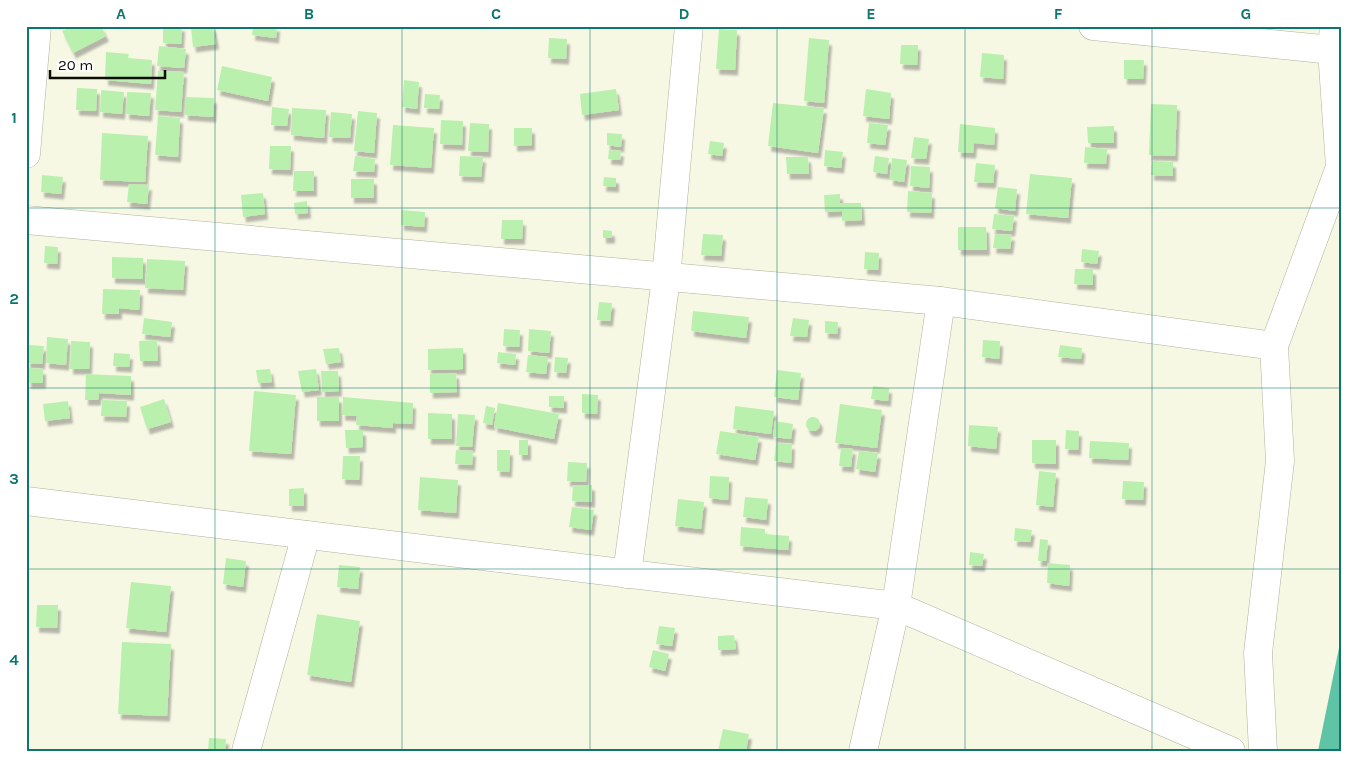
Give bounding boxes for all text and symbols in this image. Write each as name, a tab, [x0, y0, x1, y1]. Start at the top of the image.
text: A	[116, 4, 126, 23]
text: B	[304, 4, 314, 23]
text: C	[491, 4, 501, 23]
text: D	[679, 4, 690, 23]
text: E	[866, 4, 876, 23]
text: F	[1054, 4, 1063, 23]
text: G	[1241, 4, 1251, 23]
scale bar	[50, 48, 165, 80]
text: 20 m	[58, 56, 93, 74]
text: 1	[11, 108, 17, 127]
text: 2	[9, 289, 19, 308]
text: 3	[9, 469, 19, 488]
text: 4	[9, 650, 19, 669]

